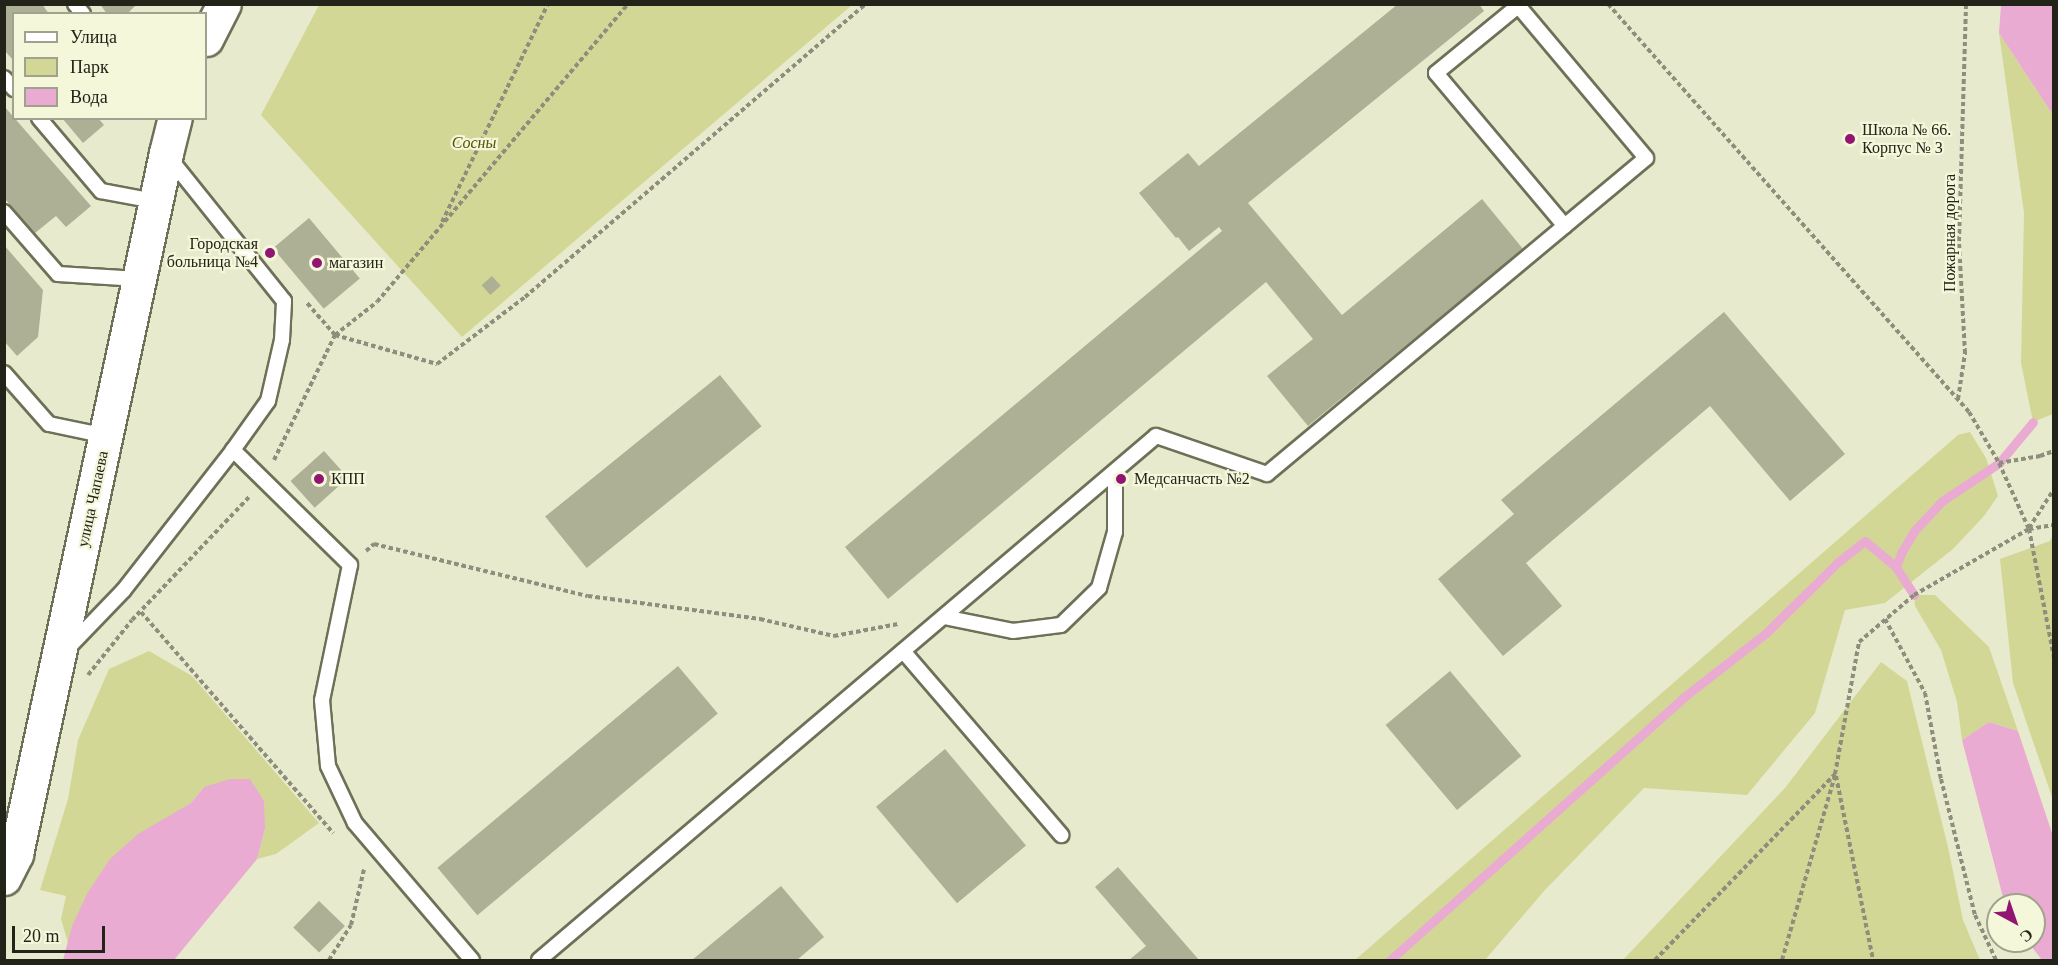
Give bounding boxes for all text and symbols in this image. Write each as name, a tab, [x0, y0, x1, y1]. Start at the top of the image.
legend	[12, 12, 207, 120]
text: Улица	[70, 27, 117, 47]
text: Парк	[70, 57, 109, 77]
text: Вода	[70, 87, 108, 107]
place label: Школа № 66. Корпус № 3	[1862, 120, 1951, 158]
marker: Школа № 66. Корпус № 3	[1843, 132, 1857, 146]
park label: Сосны	[452, 133, 496, 153]
street label: Пожарная дорога	[1940, 174, 1960, 292]
place label: Городская больница №4	[167, 234, 258, 272]
marker: Городская больница №4	[263, 246, 277, 260]
place label: магазин	[329, 253, 383, 273]
marker: магазин	[310, 256, 324, 270]
street label: улица Чапаева	[73, 449, 113, 549]
place label: КПП	[331, 469, 365, 489]
place label: Медсанчасть №2	[1134, 469, 1250, 489]
marker: Медсанчасть №2	[1112, 470, 1130, 488]
marker: КПП	[312, 472, 326, 486]
north arrow	[1986, 893, 2046, 953]
scale bar	[15, 914, 108, 952]
text: С	[2017, 925, 2036, 946]
text: 20 m	[23, 926, 60, 946]

